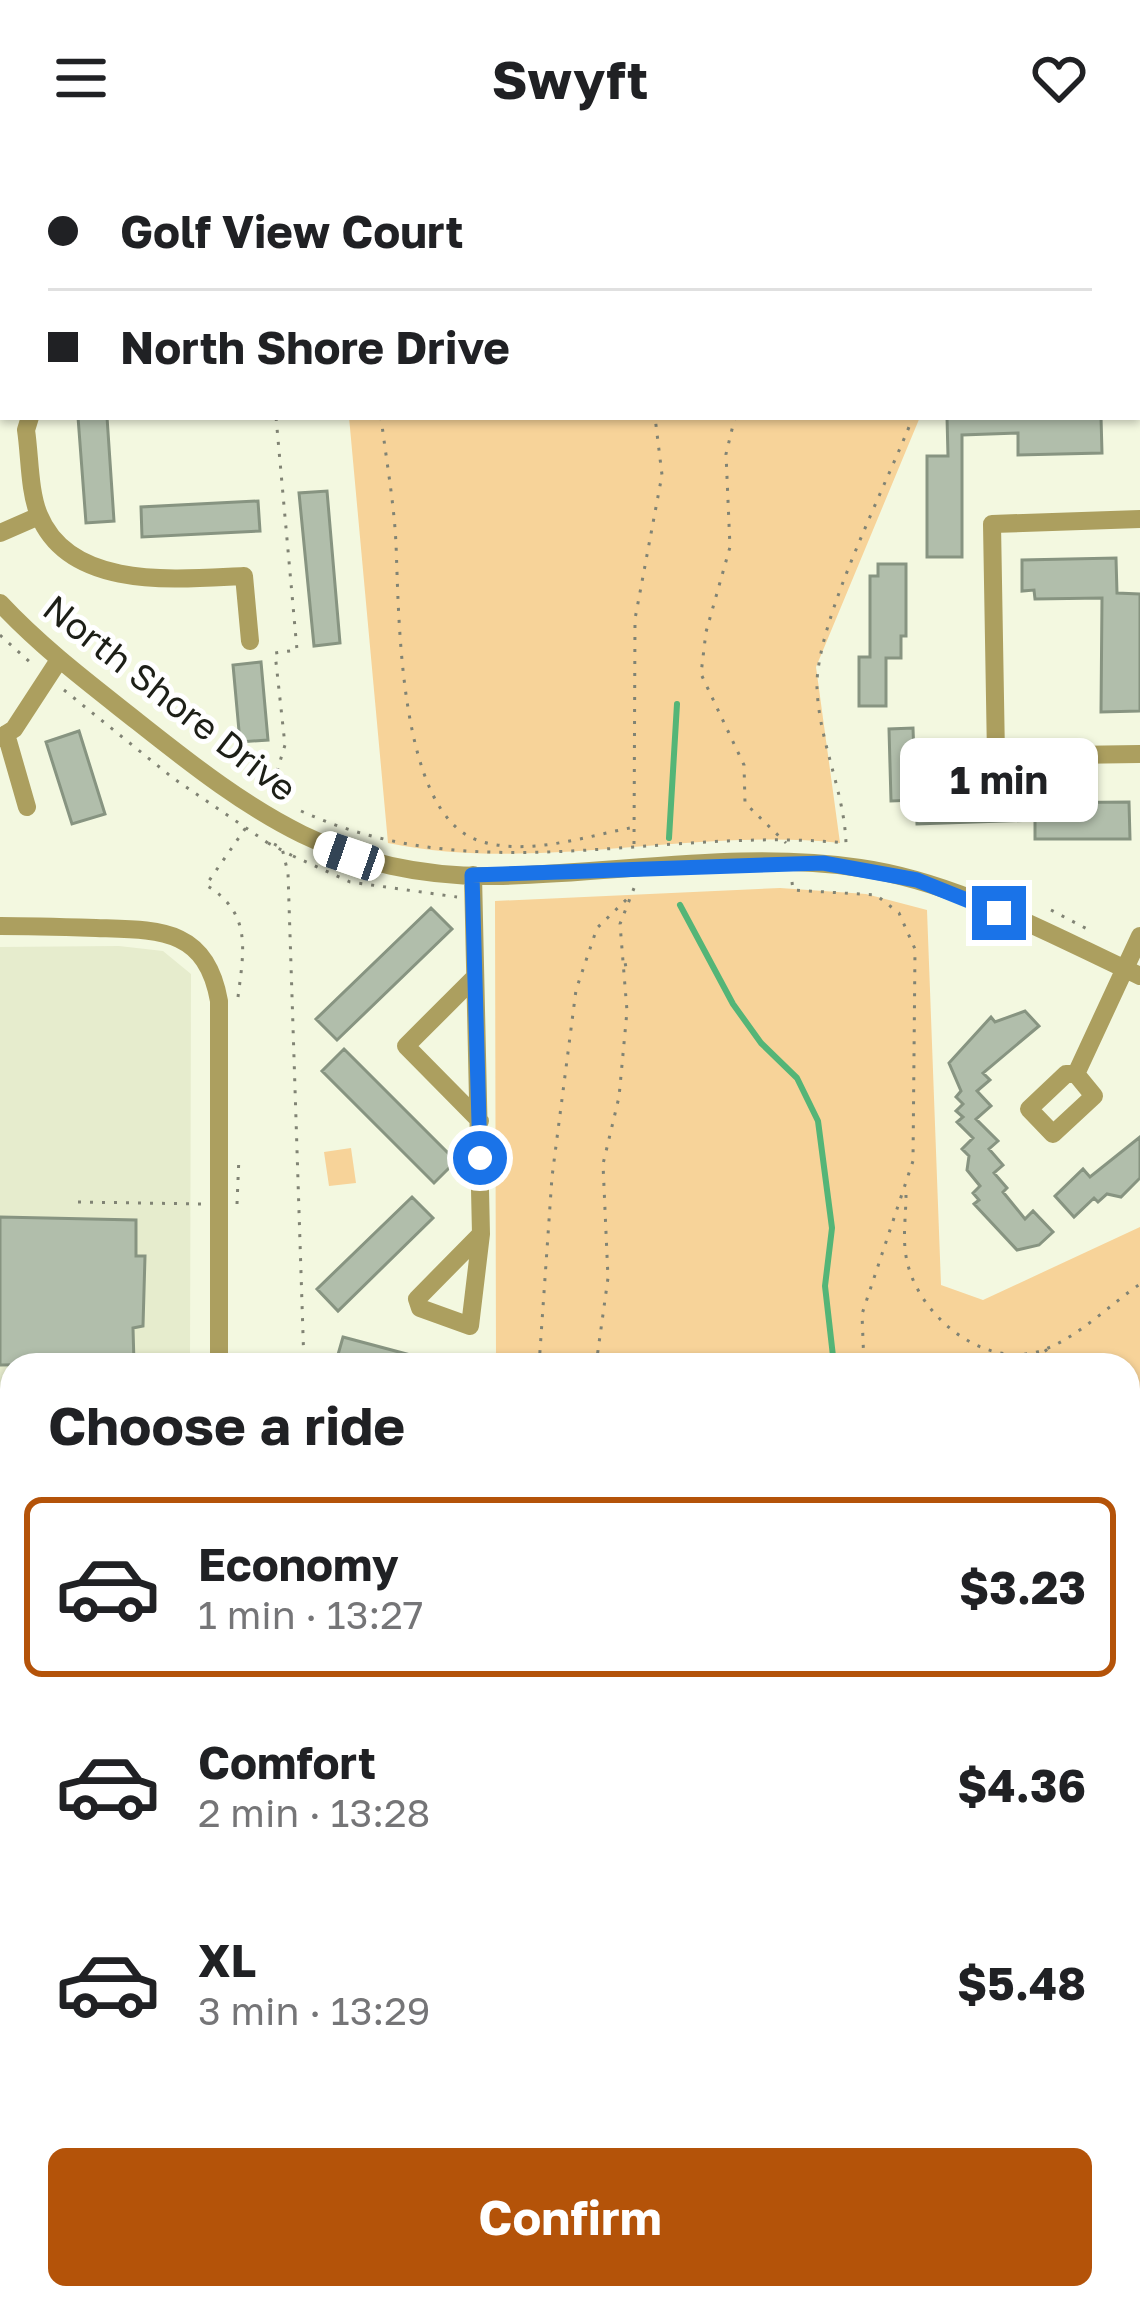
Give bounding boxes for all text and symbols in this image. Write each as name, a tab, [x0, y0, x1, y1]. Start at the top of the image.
icon: menu	[48, 45, 114, 111]
icon: heart	[1026, 45, 1092, 111]
text: Swyft	[492, 46, 648, 111]
text: Golf View Court	[120, 204, 463, 258]
text: North Shore Drive	[120, 320, 510, 374]
street label: North Shore Drive	[35, 586, 305, 810]
callout: 1 min	[900, 739, 1098, 823]
text: 1 min	[950, 756, 1048, 803]
car	[309, 827, 389, 885]
route end	[972, 886, 1026, 940]
route start	[453, 1131, 507, 1185]
text: Choose a ride	[48, 1392, 405, 1457]
icon: car	[54, 1533, 162, 1641]
text: Economy	[198, 1537, 399, 1591]
text: $3.23	[959, 1560, 1086, 1614]
text: 1 min · 13:27	[198, 1591, 424, 1638]
icon: car	[54, 1731, 162, 1839]
text: Comfort	[198, 1735, 376, 1789]
text: $4.36	[957, 1758, 1086, 1812]
text: 2 min · 13:28	[198, 1789, 430, 1836]
icon: car	[54, 1929, 162, 2037]
text: XL	[198, 1933, 256, 1987]
text: $5.48	[957, 1956, 1086, 2010]
text: 3 min · 13:29	[198, 1987, 430, 2034]
button: Confirm	[48, 2148, 1092, 2286]

